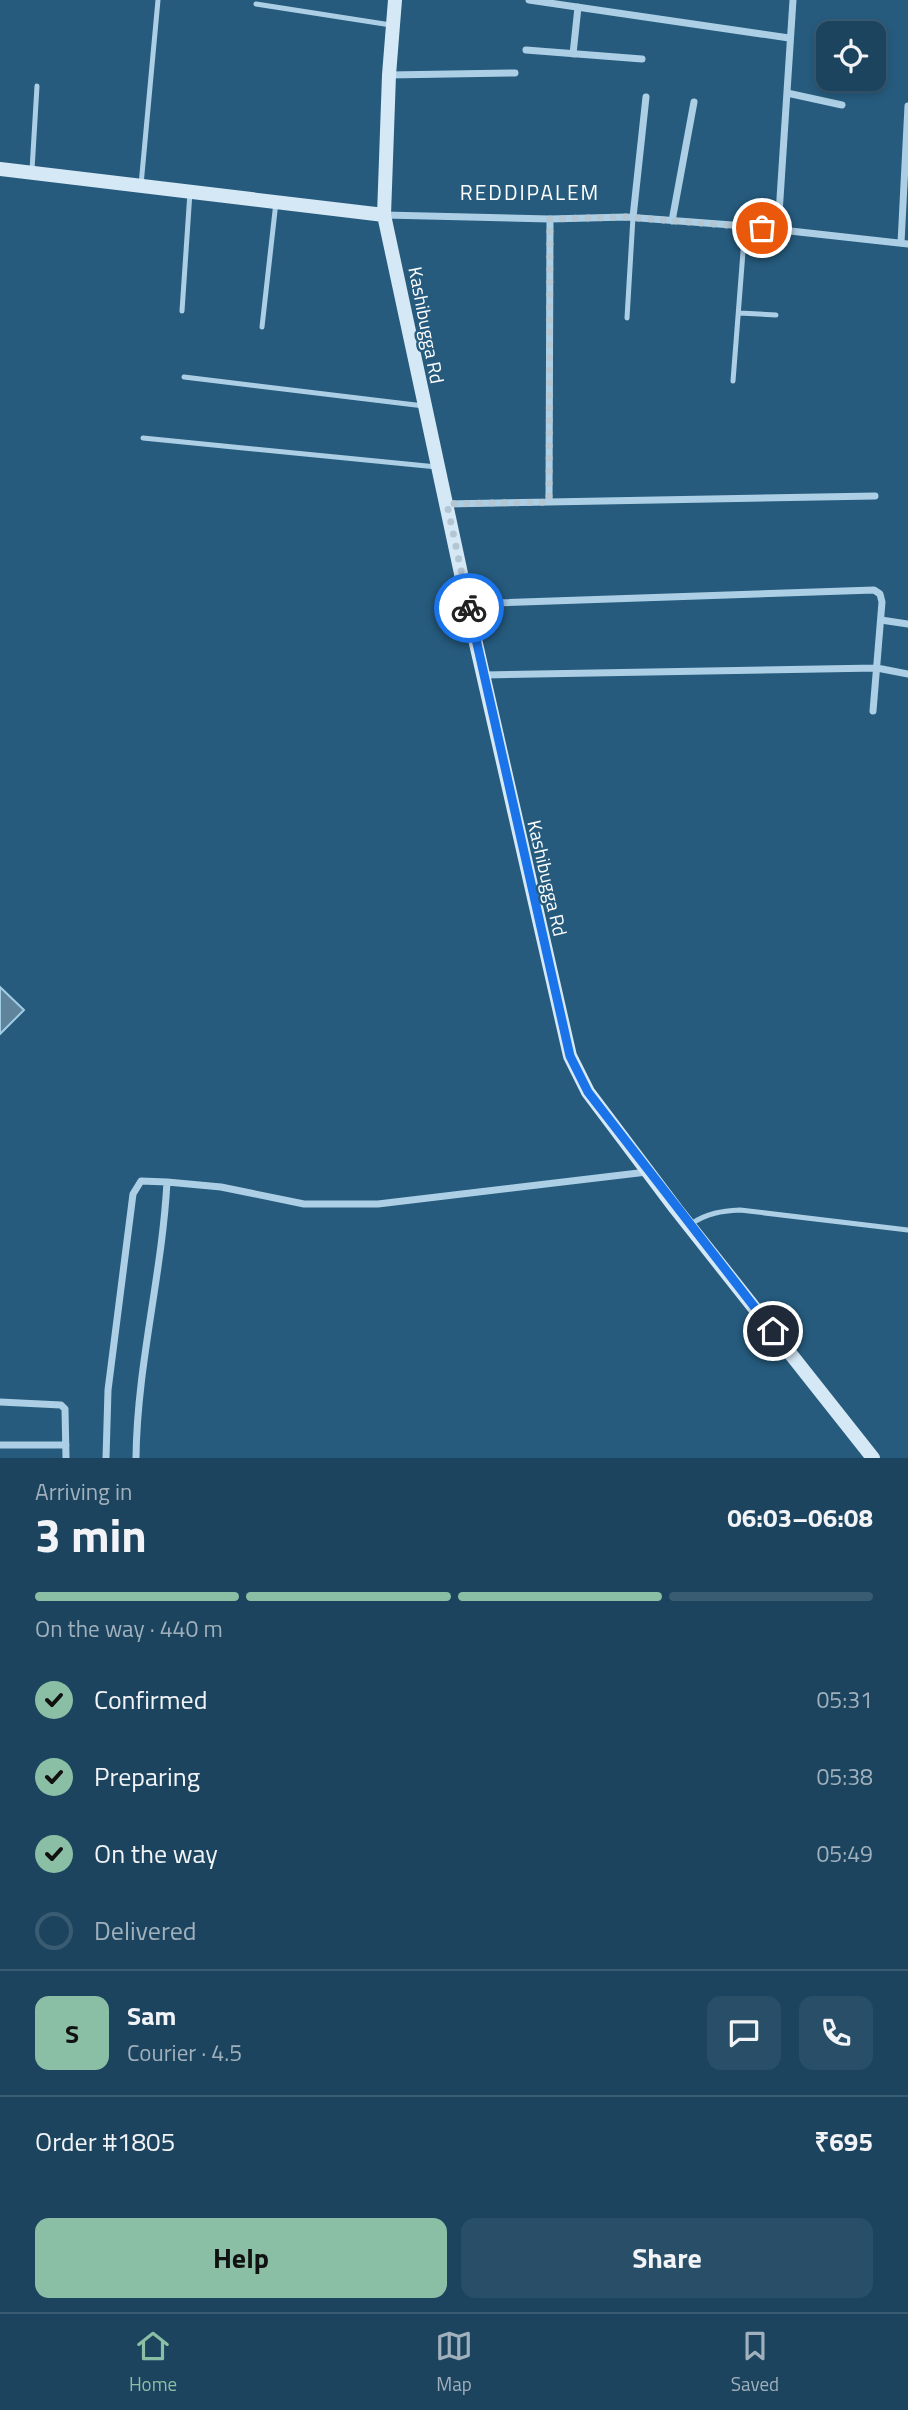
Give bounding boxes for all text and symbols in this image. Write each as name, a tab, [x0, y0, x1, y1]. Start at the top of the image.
map controls	[816, 21, 886, 91]
button: locate	[816, 21, 886, 91]
district label: REDDIPALEM	[460, 176, 600, 208]
pin	[732, 198, 792, 258]
icon: bag	[743, 209, 781, 247]
street label: Kashibugga Rd	[401, 264, 453, 386]
courier	[434, 573, 504, 643]
icon: bike	[450, 589, 488, 627]
street label: Kashibugga Rd	[521, 817, 575, 939]
pin	[743, 1301, 803, 1361]
icon: home	[754, 1312, 792, 1350]
text: Arriving in	[35, 1474, 132, 1509]
text: 06:03–06:08	[727, 1498, 873, 1537]
text: 3 min	[35, 1500, 147, 1570]
text: On the way · 440 m	[35, 1611, 223, 1646]
text: Confirmed	[94, 1680, 208, 1719]
icon: check	[35, 1681, 73, 1719]
text: 05:31	[816, 1682, 873, 1717]
text: Preparing	[94, 1757, 200, 1796]
icon: check	[35, 1758, 73, 1796]
text: 05:38	[816, 1759, 873, 1794]
text: On the way	[94, 1834, 218, 1873]
icon: check	[35, 1835, 73, 1873]
text: 05:49	[816, 1836, 873, 1871]
text: Delivered	[94, 1911, 197, 1950]
text: Sam	[127, 1996, 176, 2035]
button: chat	[707, 1996, 781, 2070]
button: phone	[799, 1996, 873, 2070]
text: S	[65, 2014, 79, 2053]
text: Courier · 4.5	[127, 2035, 242, 2070]
text: Order #1805	[35, 2122, 175, 2161]
text: ₹695	[814, 2122, 873, 2161]
button: Help	[35, 2218, 447, 2298]
button: Share	[461, 2218, 873, 2298]
tab: Home	[129, 2327, 177, 2398]
tab: Map	[435, 2327, 473, 2398]
tab: Saved	[731, 2327, 779, 2398]

